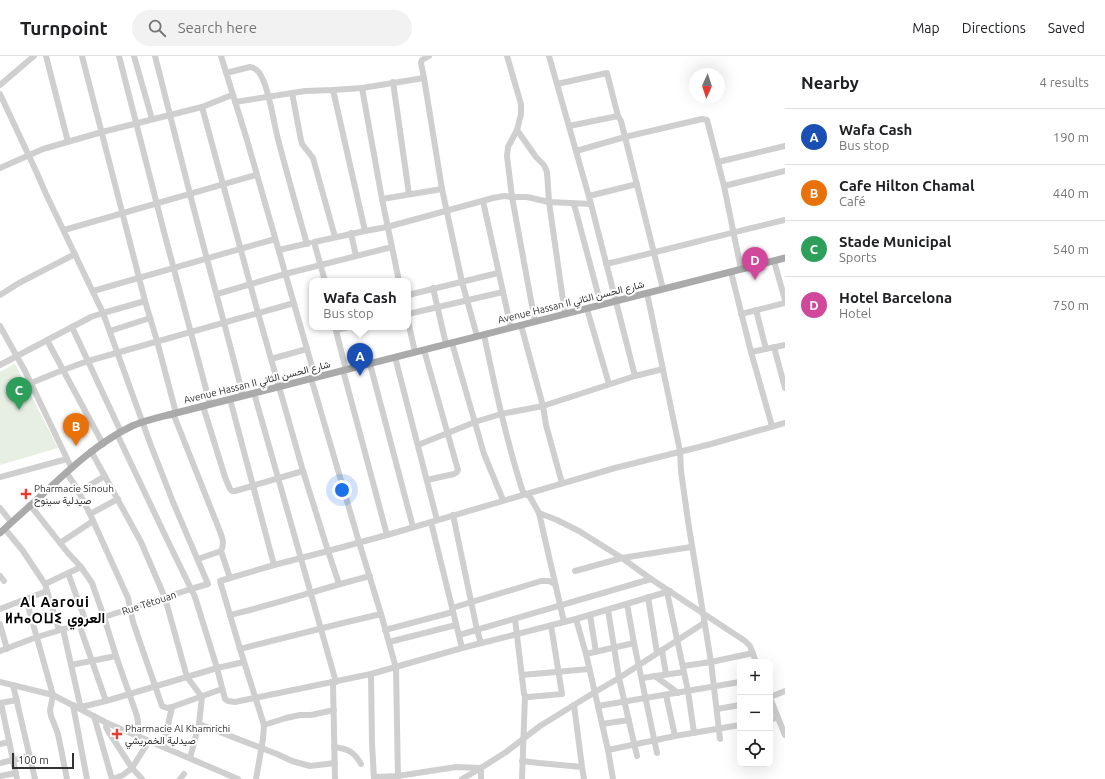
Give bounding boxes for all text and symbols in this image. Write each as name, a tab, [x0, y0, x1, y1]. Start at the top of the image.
search box	[132, 10, 412, 46]
text: Turnpoint	[20, 17, 108, 39]
icon: search	[146, 17, 168, 39]
text: Search here	[178, 19, 257, 36]
text: Map	[912, 20, 940, 36]
text: Directions	[962, 20, 1026, 36]
text: Saved	[1048, 20, 1085, 36]
north arrow	[689, 68, 725, 104]
text: Nearby	[801, 73, 859, 92]
text: 4 results	[1039, 75, 1089, 89]
text: Wafa Cash	[839, 121, 912, 138]
text: A	[809, 130, 819, 144]
text: 190 m	[1053, 130, 1089, 144]
text: Bus stop	[839, 138, 889, 152]
text: Cafe Hilton Chamal	[839, 177, 974, 194]
text: B	[810, 186, 818, 200]
text: 440 m	[1053, 186, 1089, 200]
text: Café	[839, 194, 866, 208]
text: Stade Municipal	[839, 233, 951, 250]
text: C	[810, 242, 818, 256]
text: 540 m	[1053, 242, 1089, 256]
pin: D	[742, 247, 768, 280]
text: Sports	[839, 250, 877, 264]
popup	[309, 278, 411, 330]
street label: Avenue Hassan II شارع الحسن الثاني	[497, 278, 646, 328]
text: Wafa Cash	[323, 289, 397, 306]
text: Hotel Barcelona	[839, 289, 952, 306]
text: D	[809, 298, 819, 312]
text: 750 m	[1053, 298, 1089, 312]
text: Bus stop	[323, 306, 374, 320]
text: Hotel	[839, 306, 871, 320]
pin: A	[347, 343, 373, 376]
street label: Avenue Hassan II شارع الحسن الثاني	[183, 358, 332, 408]
pin: C	[6, 377, 32, 410]
pin: B	[63, 413, 89, 446]
your location	[332, 480, 352, 500]
place label: Pharmacie Sinouh صيدلية سينوح	[34, 483, 114, 507]
marker: Pharmacie Sinouh صيدلية سينوح	[21, 489, 31, 499]
street label: Rue Tétouan	[120, 589, 178, 617]
district label: Al Aaroui ⵍⵄⴰⵔⵡⵉ العروي	[5, 594, 105, 630]
map controls	[737, 659, 773, 767]
button: +	[737, 659, 773, 695]
button: −	[737, 695, 773, 731]
place label: Pharmacie Al Khamrichi صيدلية الخمريشي	[125, 723, 230, 749]
marker: Pharmacie Al Khamrichi صيدلية الخمريشي	[112, 729, 122, 739]
button: locate	[737, 731, 773, 767]
scale bar	[12, 751, 74, 770]
text: 100 m	[18, 754, 49, 766]

